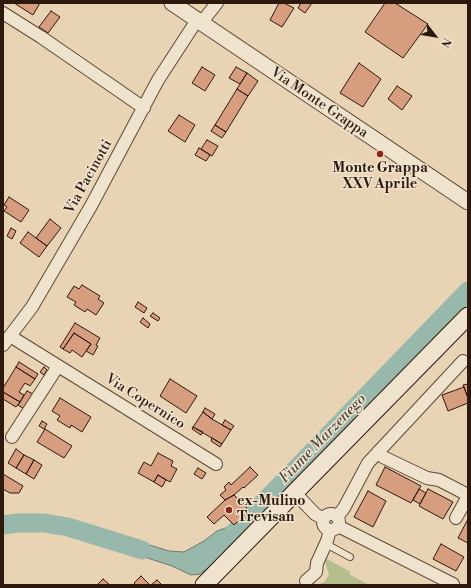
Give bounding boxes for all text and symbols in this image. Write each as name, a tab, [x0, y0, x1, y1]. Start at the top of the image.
north arrow	[415, 16, 455, 56]
text: N	[437, 35, 454, 50]
street label: Via Monte Grappa	[267, 64, 371, 142]
street label: Via Pacinotti	[62, 137, 116, 217]
marker: Monte Grappa XXV Aprile	[375, 149, 385, 159]
place label: Monte Grappa XXV Aprile	[332, 161, 428, 194]
street label: Via Copernico	[102, 371, 188, 433]
water label: Fiume Marzenego	[276, 390, 370, 488]
place label: ex-Mulino Trevisan	[237, 494, 306, 526]
marker: ex-Mulino Trevisan	[224, 505, 234, 515]

